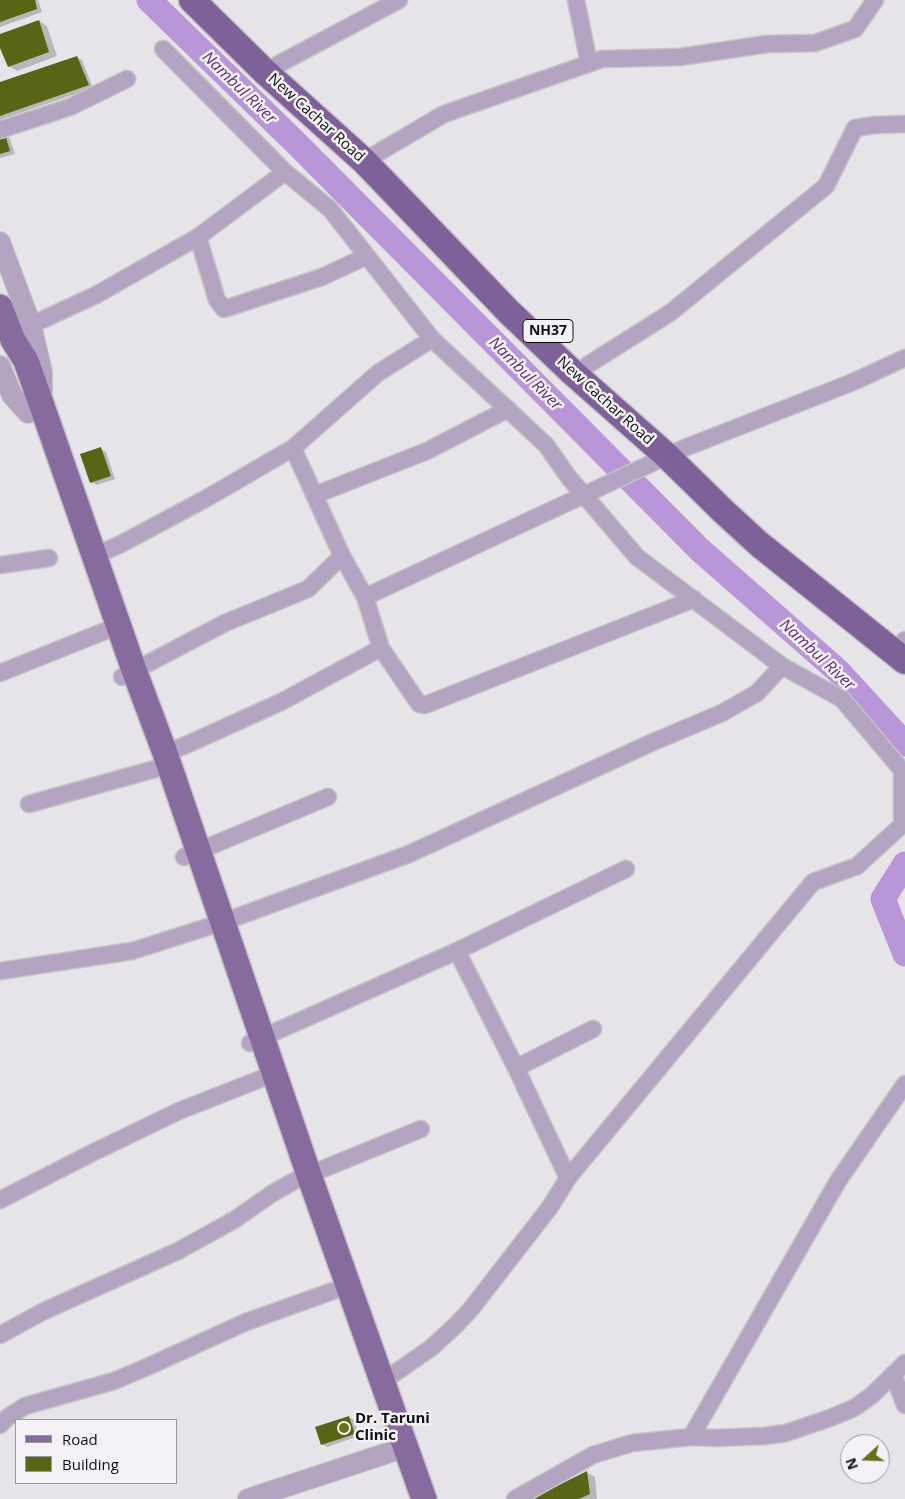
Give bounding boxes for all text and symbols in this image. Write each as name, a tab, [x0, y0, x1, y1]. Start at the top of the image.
water label: Nambul River	[198, 48, 280, 128]
street label: New Cachar Road	[264, 70, 368, 166]
road number: NH37	[523, 320, 573, 342]
water label: Nambul River	[484, 333, 566, 415]
street label: New Cachar Road	[553, 353, 657, 449]
water label: Nambul River	[775, 615, 859, 695]
place label: Dr. Taruni Clinic	[355, 1410, 430, 1445]
legend	[15, 1419, 178, 1484]
marker: Dr. Taruni Clinic	[337, 1421, 351, 1435]
text: Road	[62, 1429, 98, 1449]
north arrow	[840, 1434, 890, 1484]
text: Building	[62, 1454, 119, 1474]
text: N	[841, 1455, 862, 1473]

